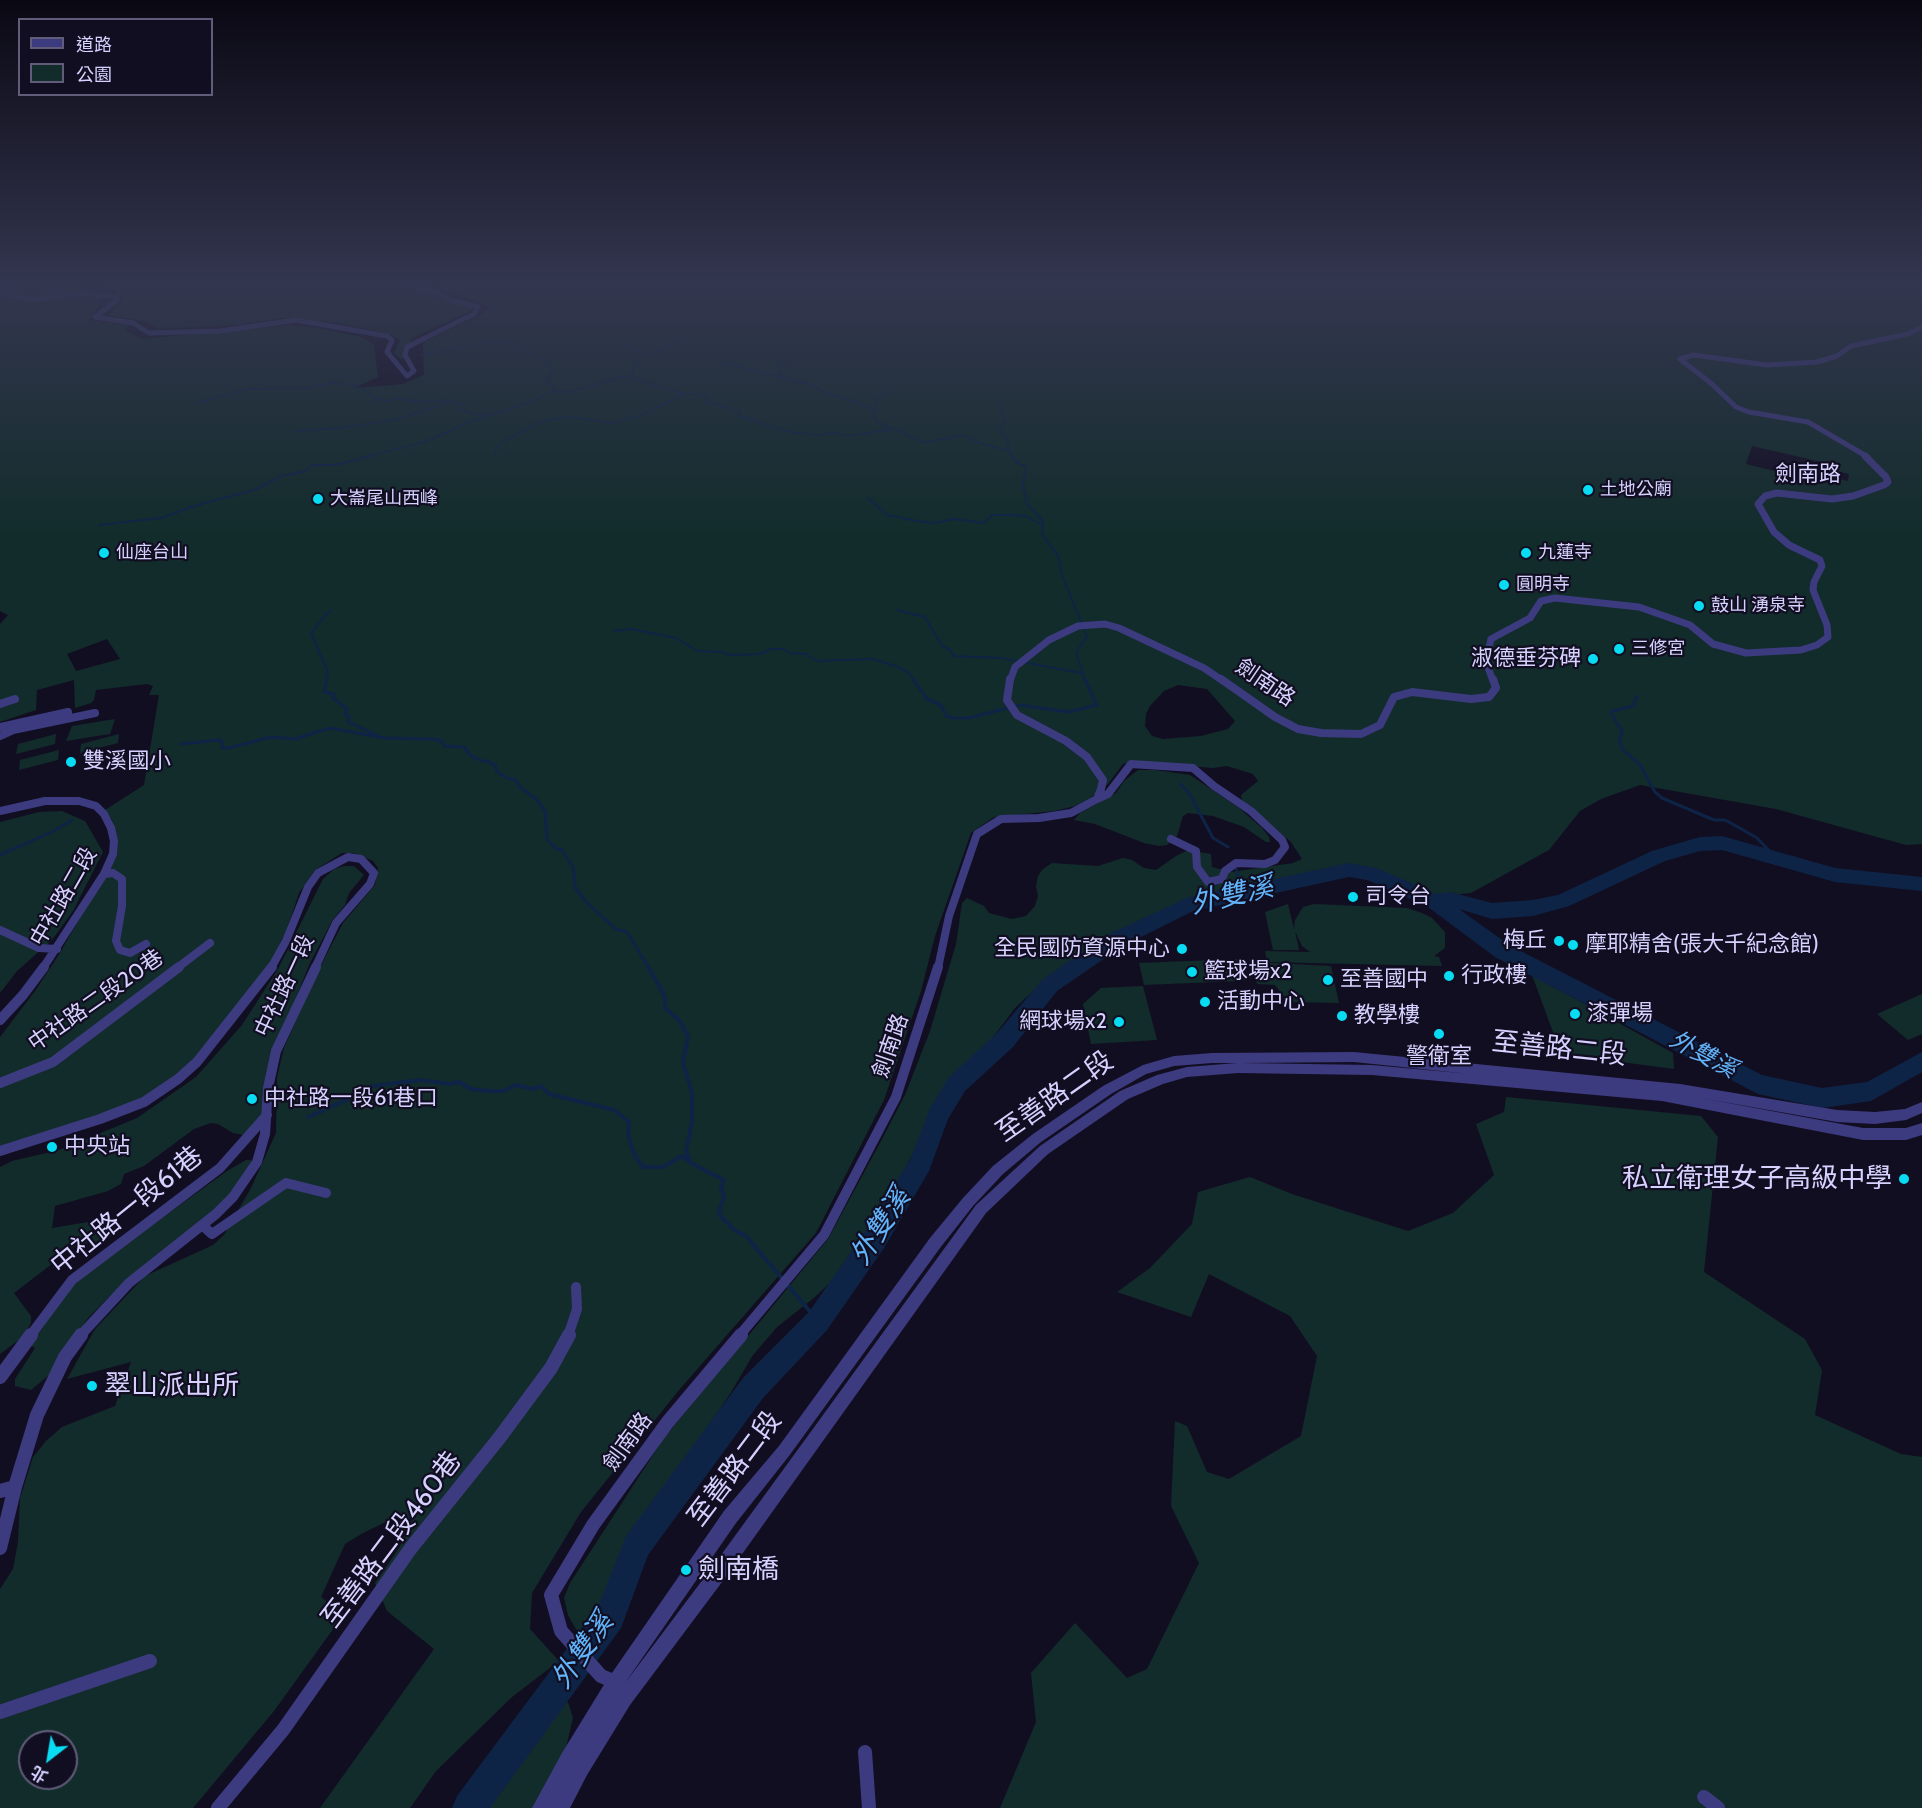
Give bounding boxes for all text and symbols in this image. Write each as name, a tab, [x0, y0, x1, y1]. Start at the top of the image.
legend	[18, 18, 213, 96]
text: 道路	[76, 34, 112, 56]
text: 公園	[76, 64, 112, 86]
street label: 劍南路	[1775, 462, 1841, 488]
place label: 土地公廟	[1600, 479, 1672, 501]
marker: 土地公廟	[1581, 483, 1595, 497]
place label: 大崙尾山西峰	[330, 488, 438, 510]
marker: 大崙尾山西峰	[311, 492, 325, 506]
place label: 仙座台山	[116, 542, 188, 564]
place label: 九蓮寺	[1538, 542, 1592, 564]
marker: 仙座台山	[97, 546, 111, 560]
marker: 九蓮寺	[1519, 546, 1533, 560]
place label: 圓明寺	[1516, 574, 1570, 596]
marker: 圓明寺	[1497, 578, 1511, 592]
place label: 鼓山 湧泉寺	[1711, 595, 1805, 617]
marker: 鼓山 湧泉寺	[1692, 599, 1706, 613]
place label: 三修宮	[1631, 638, 1685, 660]
marker: 三修宮	[1612, 642, 1626, 656]
place label: 淑德垂芬碑	[1471, 646, 1581, 672]
marker: 淑德垂芬碑	[1586, 652, 1600, 666]
street label: 劍南路	[1230, 654, 1300, 712]
place label: 雙溪國小	[83, 749, 171, 775]
marker: 雙溪國小	[64, 755, 78, 769]
street label: 中社路二段	[25, 843, 103, 951]
water label: 外雙溪	[1187, 870, 1277, 922]
place label: 司令台	[1365, 884, 1431, 910]
marker: 司令台	[1346, 890, 1360, 904]
place label: 梅丘	[1503, 928, 1547, 954]
street label: 中社路一段	[250, 931, 320, 1041]
place label: 摩耶精舍(張大千紀念館)	[1585, 932, 1819, 958]
marker: 梅丘	[1552, 934, 1566, 948]
place label: 全民國防資源中心	[994, 936, 1170, 962]
marker: 摩耶精舍(張大千紀念館)	[1566, 938, 1580, 952]
marker: 全民國防資源中心	[1175, 942, 1189, 956]
street label: 中社路二段20巷	[23, 945, 169, 1057]
place label: 籃球場x2	[1204, 959, 1292, 985]
place label: 行政樓	[1461, 963, 1527, 989]
marker: 籃球場x2	[1185, 965, 1199, 979]
place label: 至善國中	[1340, 967, 1428, 993]
marker: 行政樓	[1442, 969, 1456, 983]
marker: 至善國中	[1321, 973, 1335, 987]
place label: 活動中心	[1217, 989, 1305, 1015]
marker: 活動中心	[1198, 995, 1212, 1009]
place label: 漆彈場	[1587, 1001, 1653, 1027]
place label: 教學樓	[1354, 1003, 1420, 1029]
marker: 漆彈場	[1568, 1007, 1582, 1021]
place label: 網球場x2	[1019, 1009, 1107, 1035]
marker: 教學樓	[1335, 1009, 1349, 1023]
street label: 劍南路	[868, 1011, 914, 1081]
marker: 網球場x2	[1112, 1015, 1126, 1029]
water label: 外雙溪	[1664, 1025, 1742, 1085]
street label: 至善路二段	[1490, 1026, 1628, 1072]
marker: 警衛室	[1432, 1027, 1446, 1041]
place label: 警衛室	[1406, 1044, 1472, 1070]
street label: 至善路二段	[990, 1045, 1120, 1149]
place label: 中社路一段61巷口	[264, 1086, 437, 1112]
marker: 中社路一段61巷口	[245, 1092, 259, 1106]
place label: 中央站	[64, 1134, 130, 1160]
street label: 中社路一段61巷	[45, 1140, 209, 1282]
marker: 中央站	[45, 1140, 59, 1154]
place label: 私立衛理女子高級中學	[1622, 1163, 1892, 1195]
marker: 私立衛理女子高級中學	[1897, 1172, 1911, 1186]
water label: 外雙溪	[844, 1183, 918, 1271]
place label: 翠山派出所	[104, 1370, 239, 1402]
marker: 翠山派出所	[85, 1379, 99, 1393]
street label: 至善路二段	[681, 1405, 789, 1533]
street label: 劍南路	[598, 1408, 658, 1476]
street label: 至善路二段460巷	[315, 1446, 469, 1634]
place label: 劍南橋	[698, 1554, 779, 1586]
marker: 劍南橋	[679, 1563, 693, 1577]
water label: 外雙溪	[545, 1607, 621, 1695]
north arrow	[18, 1730, 78, 1790]
text: 北	[28, 1762, 51, 1786]

